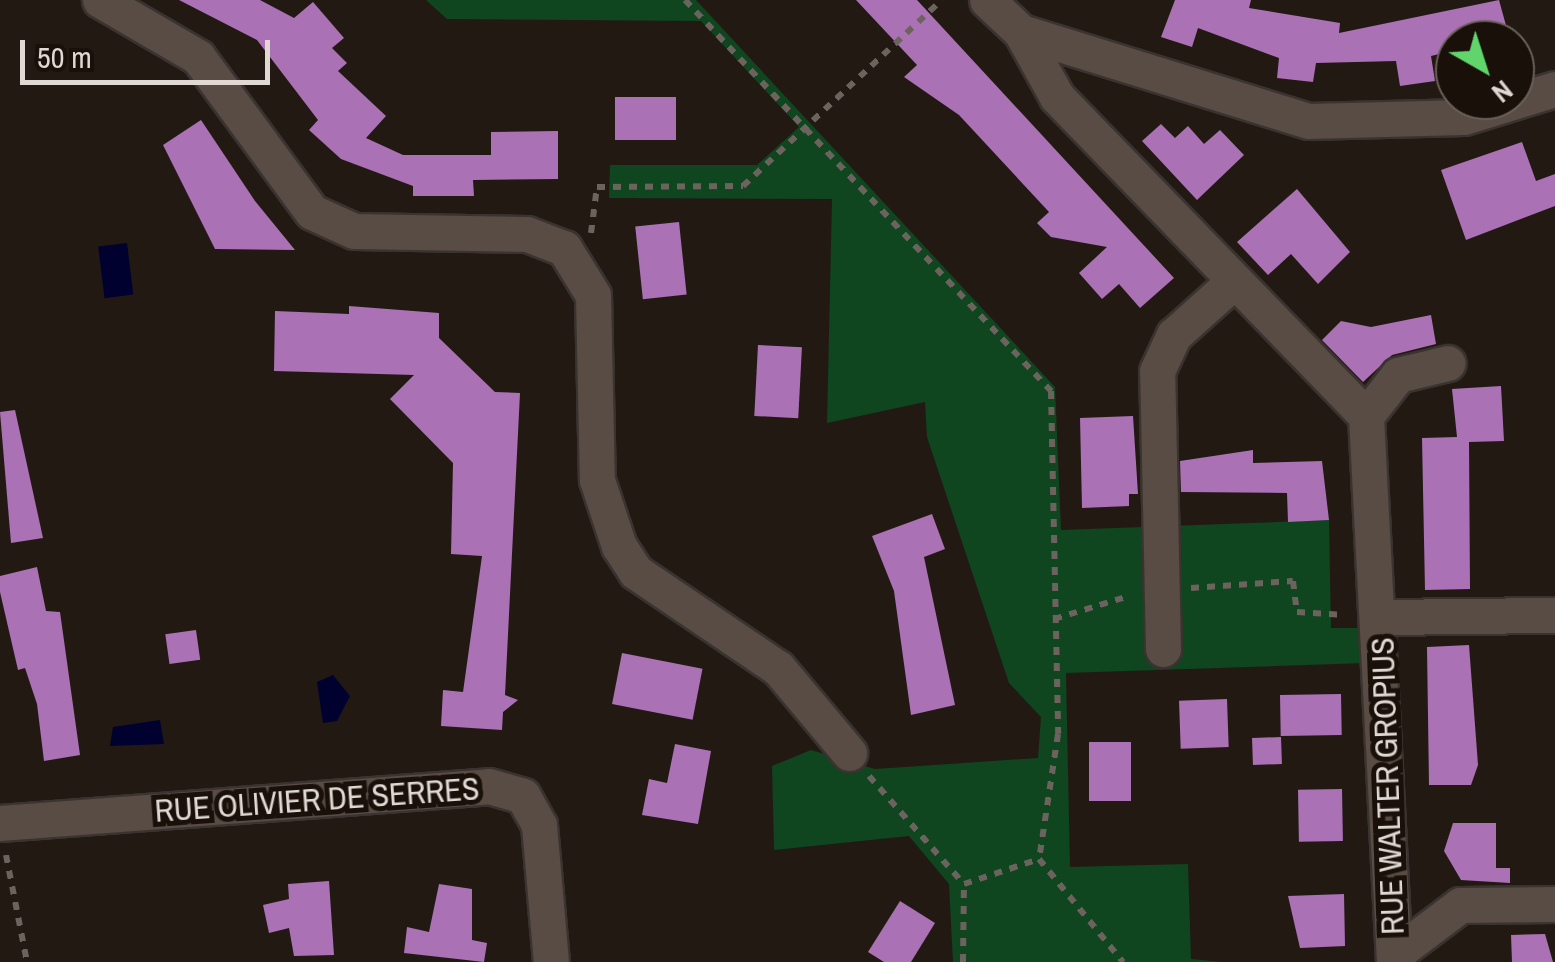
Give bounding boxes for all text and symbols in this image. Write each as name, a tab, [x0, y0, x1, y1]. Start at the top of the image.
scale bar	[25, 20, 275, 82]
north arrow	[1435, 20, 1535, 120]
text: 50 m	[37, 37, 92, 77]
text: N	[1484, 72, 1521, 112]
street label: RUE WALTER GROPIUS	[1364, 637, 1412, 935]
street label: RUE OLIVIER DE SERRES	[153, 770, 481, 830]

